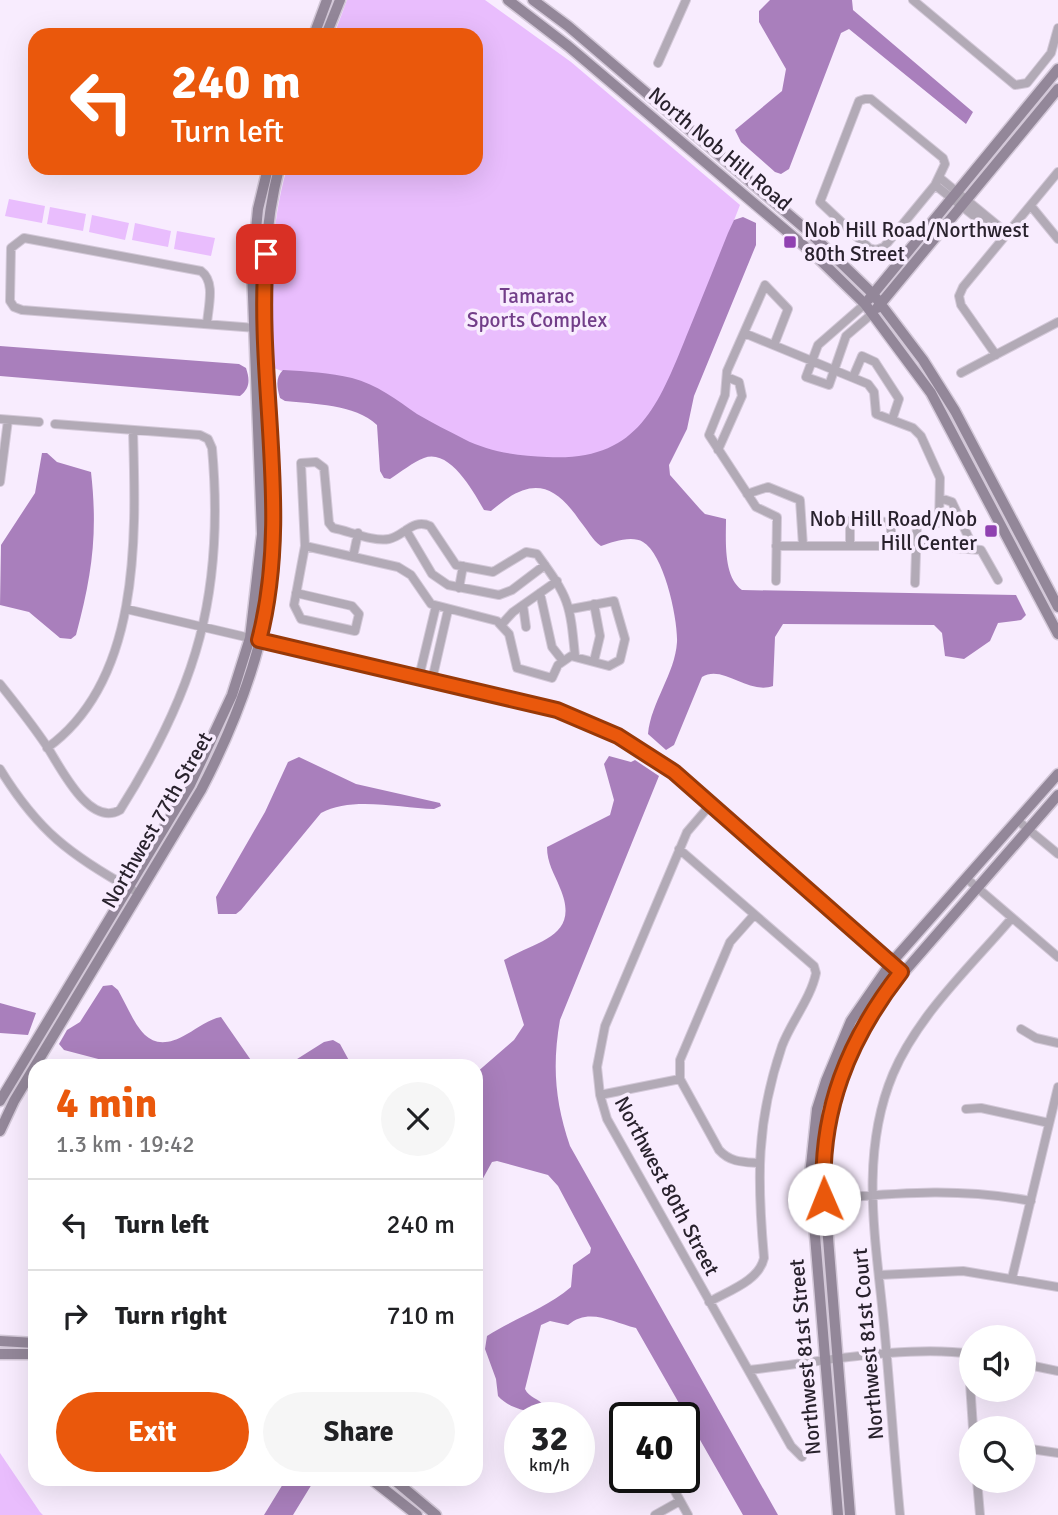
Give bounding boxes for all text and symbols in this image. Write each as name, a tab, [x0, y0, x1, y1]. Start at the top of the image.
text: 240 m	[171, 52, 301, 112]
icon: left	[56, 56, 147, 147]
street label: North Nob Hill Road	[643, 81, 797, 217]
text: Turn left	[171, 112, 284, 151]
place label: Nob Hill Road/Northwest 80th Street	[804, 217, 1029, 267]
pin	[236, 224, 296, 284]
marker: Nob Hill Road/Northwest 80th Street	[782, 234, 798, 250]
icon: arrive	[247, 235, 285, 273]
park label: Tamarac Sports Complex	[467, 283, 608, 333]
place label: Nob Hill Road/Nob Hill Center	[809, 506, 977, 556]
marker: Nob Hill Road/Nob Hill Center	[983, 523, 999, 539]
street label: Northwest 77th Street	[96, 727, 218, 913]
text: 4 min	[56, 1078, 157, 1129]
button: close	[381, 1082, 455, 1156]
street label: Northwest 80th Street	[609, 1092, 725, 1280]
text: 1.3 km · 19:42	[56, 1130, 195, 1159]
position arrow	[787, 1162, 861, 1236]
icon: left	[56, 1206, 94, 1244]
text: Turn left	[115, 1209, 209, 1241]
text: 240 m	[386, 1209, 455, 1241]
street label: Northwest 81st Court	[847, 1247, 889, 1441]
street label: Northwest 81st Street	[783, 1258, 827, 1456]
icon: right	[56, 1297, 94, 1335]
text: Turn right	[115, 1300, 227, 1332]
text: 710 m	[386, 1300, 455, 1332]
map controls	[959, 1325, 1036, 1493]
button: sound	[959, 1325, 1036, 1402]
button: Exit	[56, 1392, 249, 1472]
button: Share	[263, 1392, 455, 1472]
speed limit sign: 40	[609, 1402, 700, 1493]
button: search	[959, 1416, 1036, 1493]
text: 32	[531, 1417, 568, 1460]
text: km/h	[529, 1454, 570, 1476]

